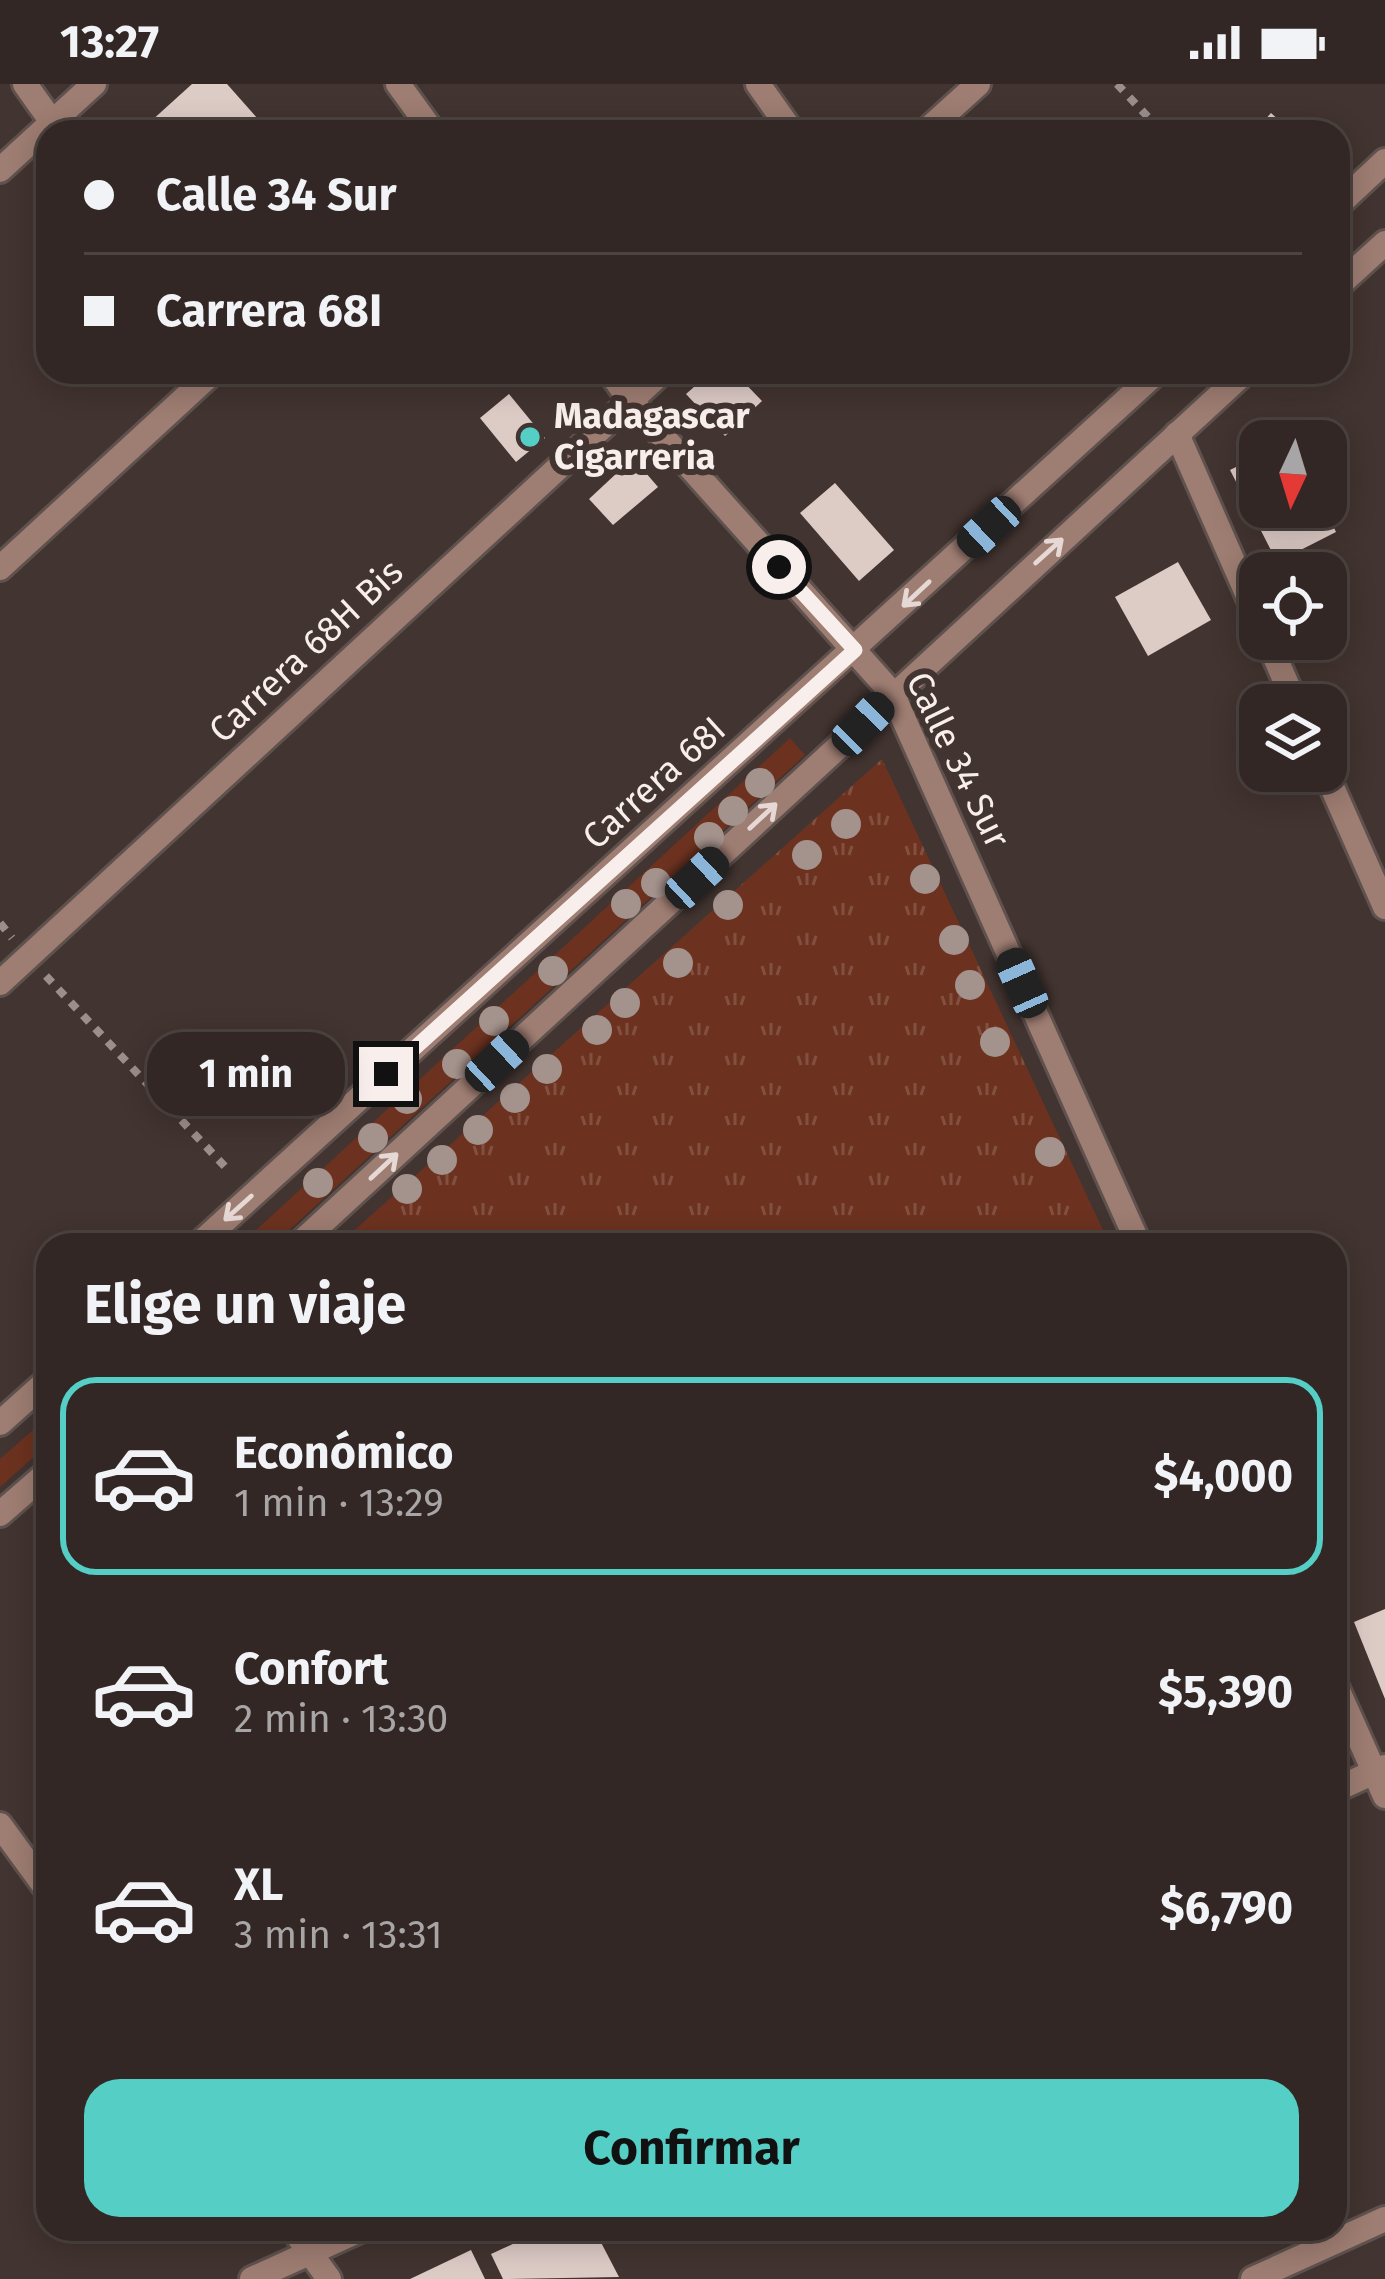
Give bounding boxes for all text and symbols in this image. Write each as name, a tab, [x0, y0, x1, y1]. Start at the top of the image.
text: 13:27	[60, 15, 159, 69]
text: Calle 34 Sur	[156, 168, 397, 222]
text: Carrera 68I	[156, 284, 382, 338]
place label: Madagascar Cigarreria	[554, 394, 750, 479]
north arrow	[1239, 420, 1347, 528]
map controls	[1239, 420, 1347, 792]
marker: Madagascar Cigarreria	[517, 424, 543, 450]
car	[950, 489, 1028, 565]
one-way arrow	[1034, 537, 1064, 565]
route start	[752, 540, 806, 594]
street label: Carrera 68H Bis	[200, 550, 412, 752]
button: locate	[1239, 552, 1347, 660]
one-way arrow	[902, 579, 932, 607]
street label: Calle 34 Sur	[897, 665, 1019, 855]
button: layers	[1239, 684, 1347, 792]
car	[825, 686, 901, 762]
street label: Carrera 68I	[573, 707, 735, 859]
one-way arrow	[748, 803, 778, 830]
car	[658, 840, 736, 916]
car	[991, 943, 1053, 1023]
car	[458, 1023, 536, 1099]
callout: 1 min	[146, 1032, 344, 1116]
route end	[359, 1047, 413, 1101]
text: 1 min	[199, 1051, 293, 1097]
one-way arrow	[369, 1152, 398, 1180]
one-way arrow	[224, 1194, 254, 1221]
text: Elige un viaje	[84, 1273, 406, 1337]
icon: car	[90, 1422, 198, 1530]
text: Económico	[234, 1426, 454, 1480]
text: $4,000	[1154, 1449, 1293, 1503]
text: 1 min · 13:29	[234, 1480, 444, 1526]
icon: car	[90, 1638, 198, 1746]
text: Confort	[234, 1642, 389, 1696]
text: $5,390	[1158, 1665, 1293, 1719]
text: 2 min · 13:30	[234, 1696, 448, 1742]
icon: car	[90, 1854, 198, 1962]
text: XL	[234, 1858, 283, 1912]
text: $6,790	[1160, 1881, 1293, 1935]
text: 3 min · 13:31	[234, 1912, 443, 1958]
button: Confirmar	[84, 2079, 1299, 2217]

